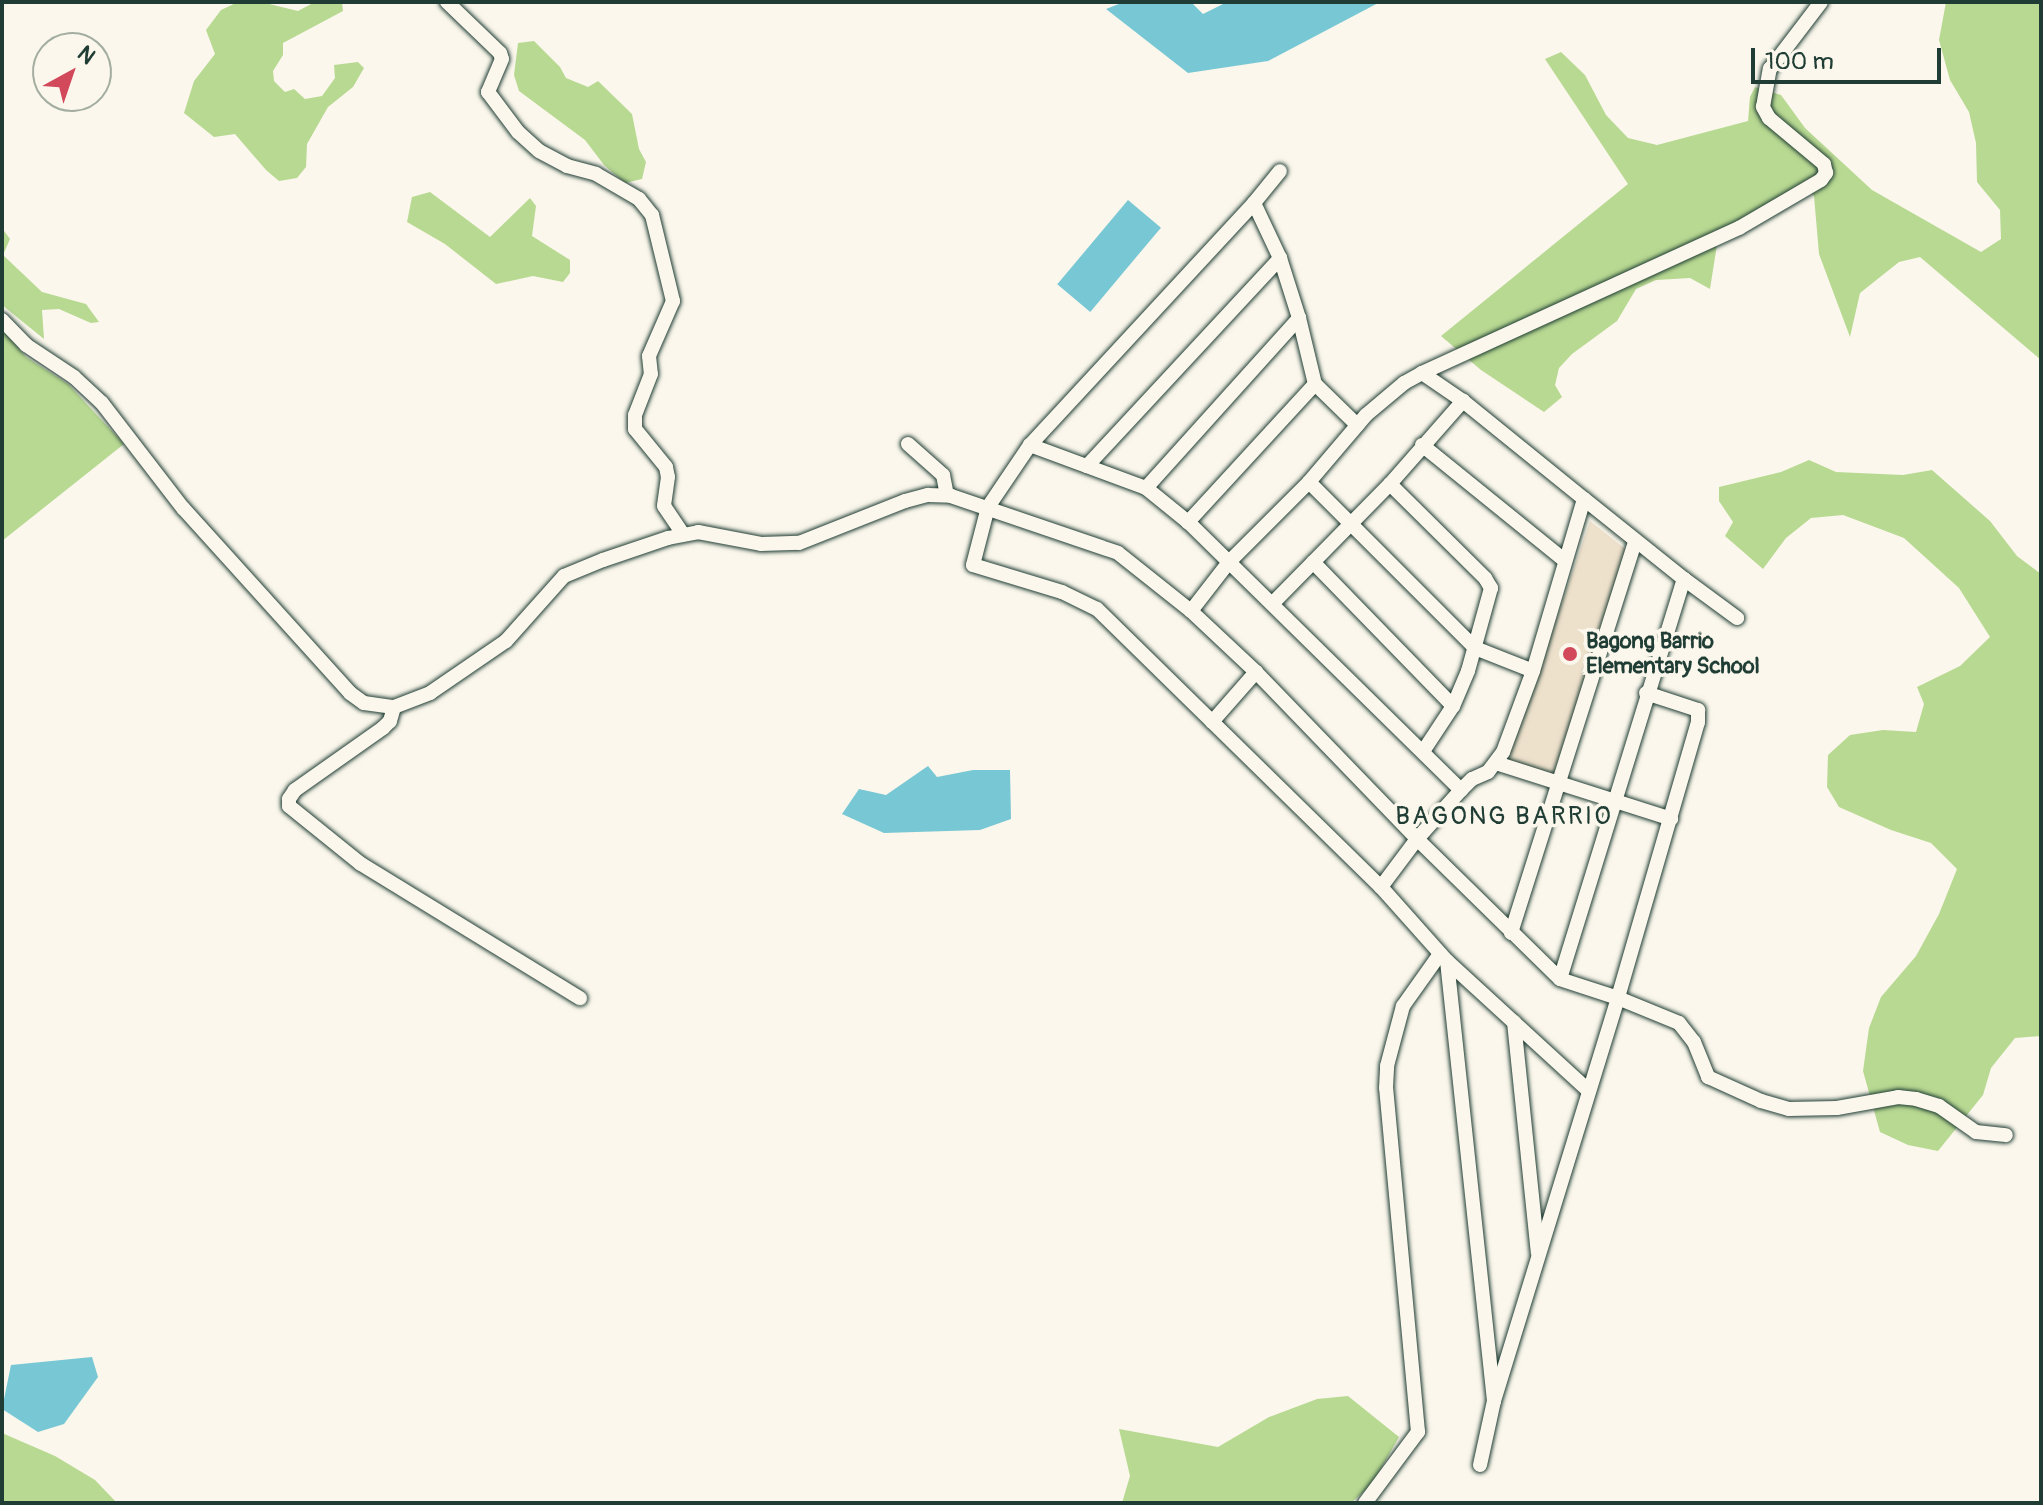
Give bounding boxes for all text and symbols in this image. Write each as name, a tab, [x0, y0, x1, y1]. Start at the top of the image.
north arrow	[32, 32, 112, 112]
scale bar	[1755, 32, 1945, 82]
text: N	[71, 40, 101, 71]
text: 100 m	[1765, 47, 1834, 76]
place label: Bagong Barrio Elementary School	[1586, 628, 1760, 680]
marker: Bagong Barrio Elementary School	[1561, 645, 1579, 663]
district label: BAGONG BARRIO	[1395, 801, 1613, 833]

